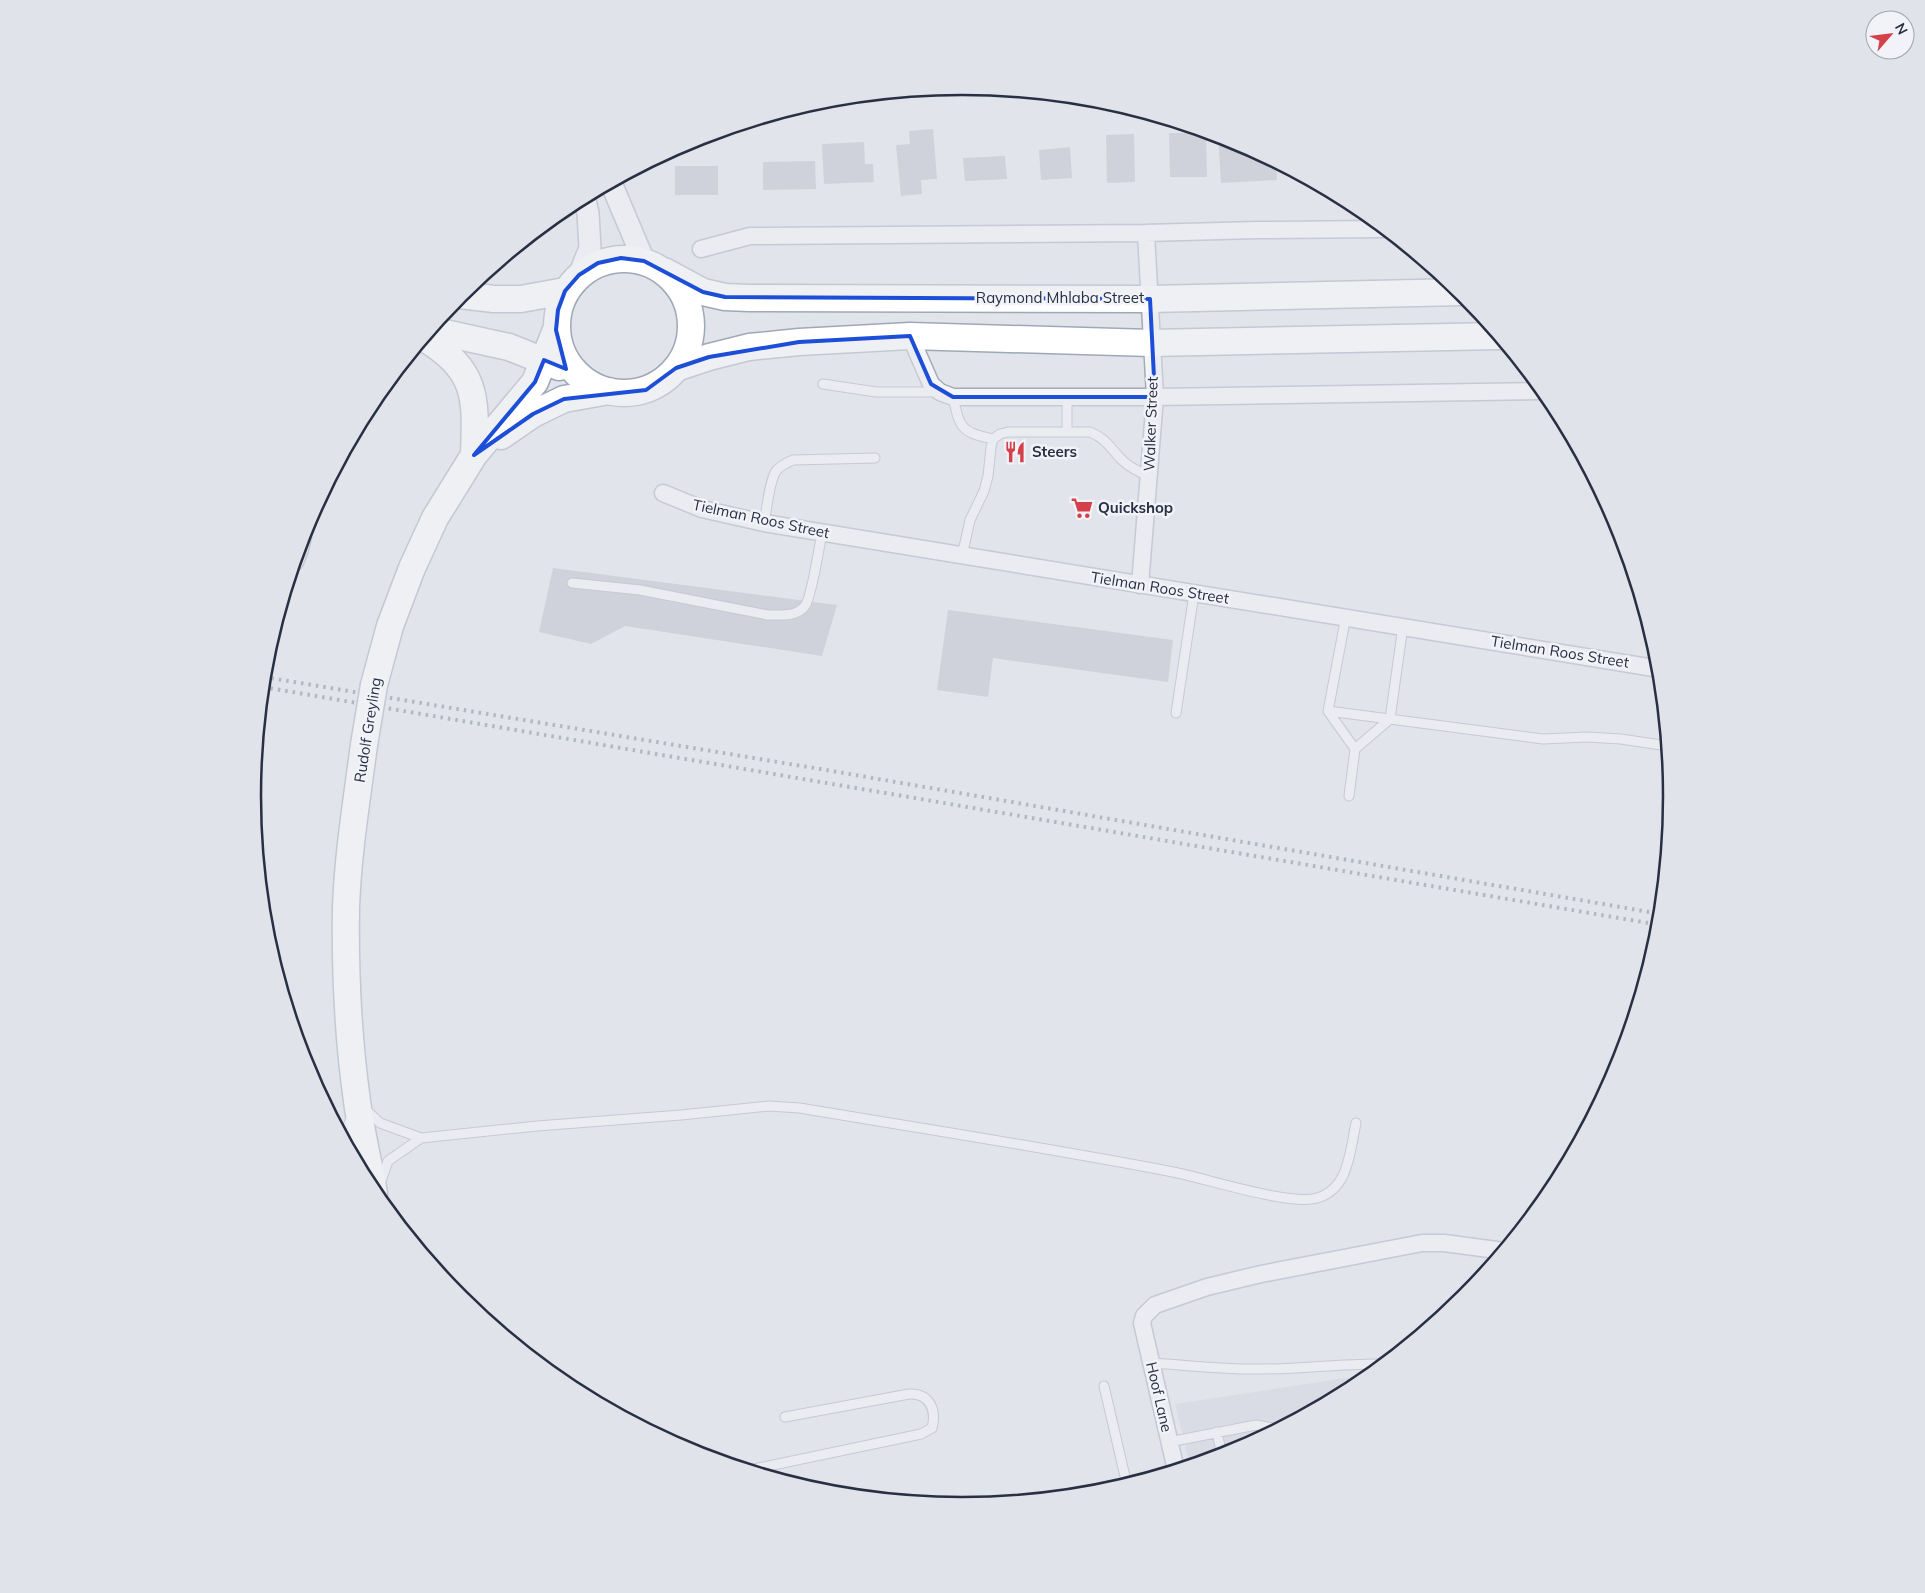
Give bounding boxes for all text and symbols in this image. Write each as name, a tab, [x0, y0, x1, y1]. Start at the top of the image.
north arrow	[1865, 10, 1915, 60]
text: N	[1891, 20, 1912, 38]
street label: Raymond Mhlaba Street	[976, 288, 1144, 307]
street label: Walker Street	[1139, 376, 1162, 472]
restaurant icon: Steers	[1002, 439, 1028, 465]
place label: Steers	[1032, 442, 1077, 461]
street label: Tielman Roos Street	[691, 495, 831, 542]
supermarket icon: Quickshop	[1069, 495, 1095, 521]
place label: Quickshop	[1098, 498, 1173, 517]
street label: Tielman Roos Street	[1090, 567, 1230, 608]
street label: Tielman Roos Street	[1490, 631, 1630, 672]
street label: Rudolf Greyling	[350, 676, 385, 784]
street label: Hoof Lane	[1142, 1360, 1177, 1434]

